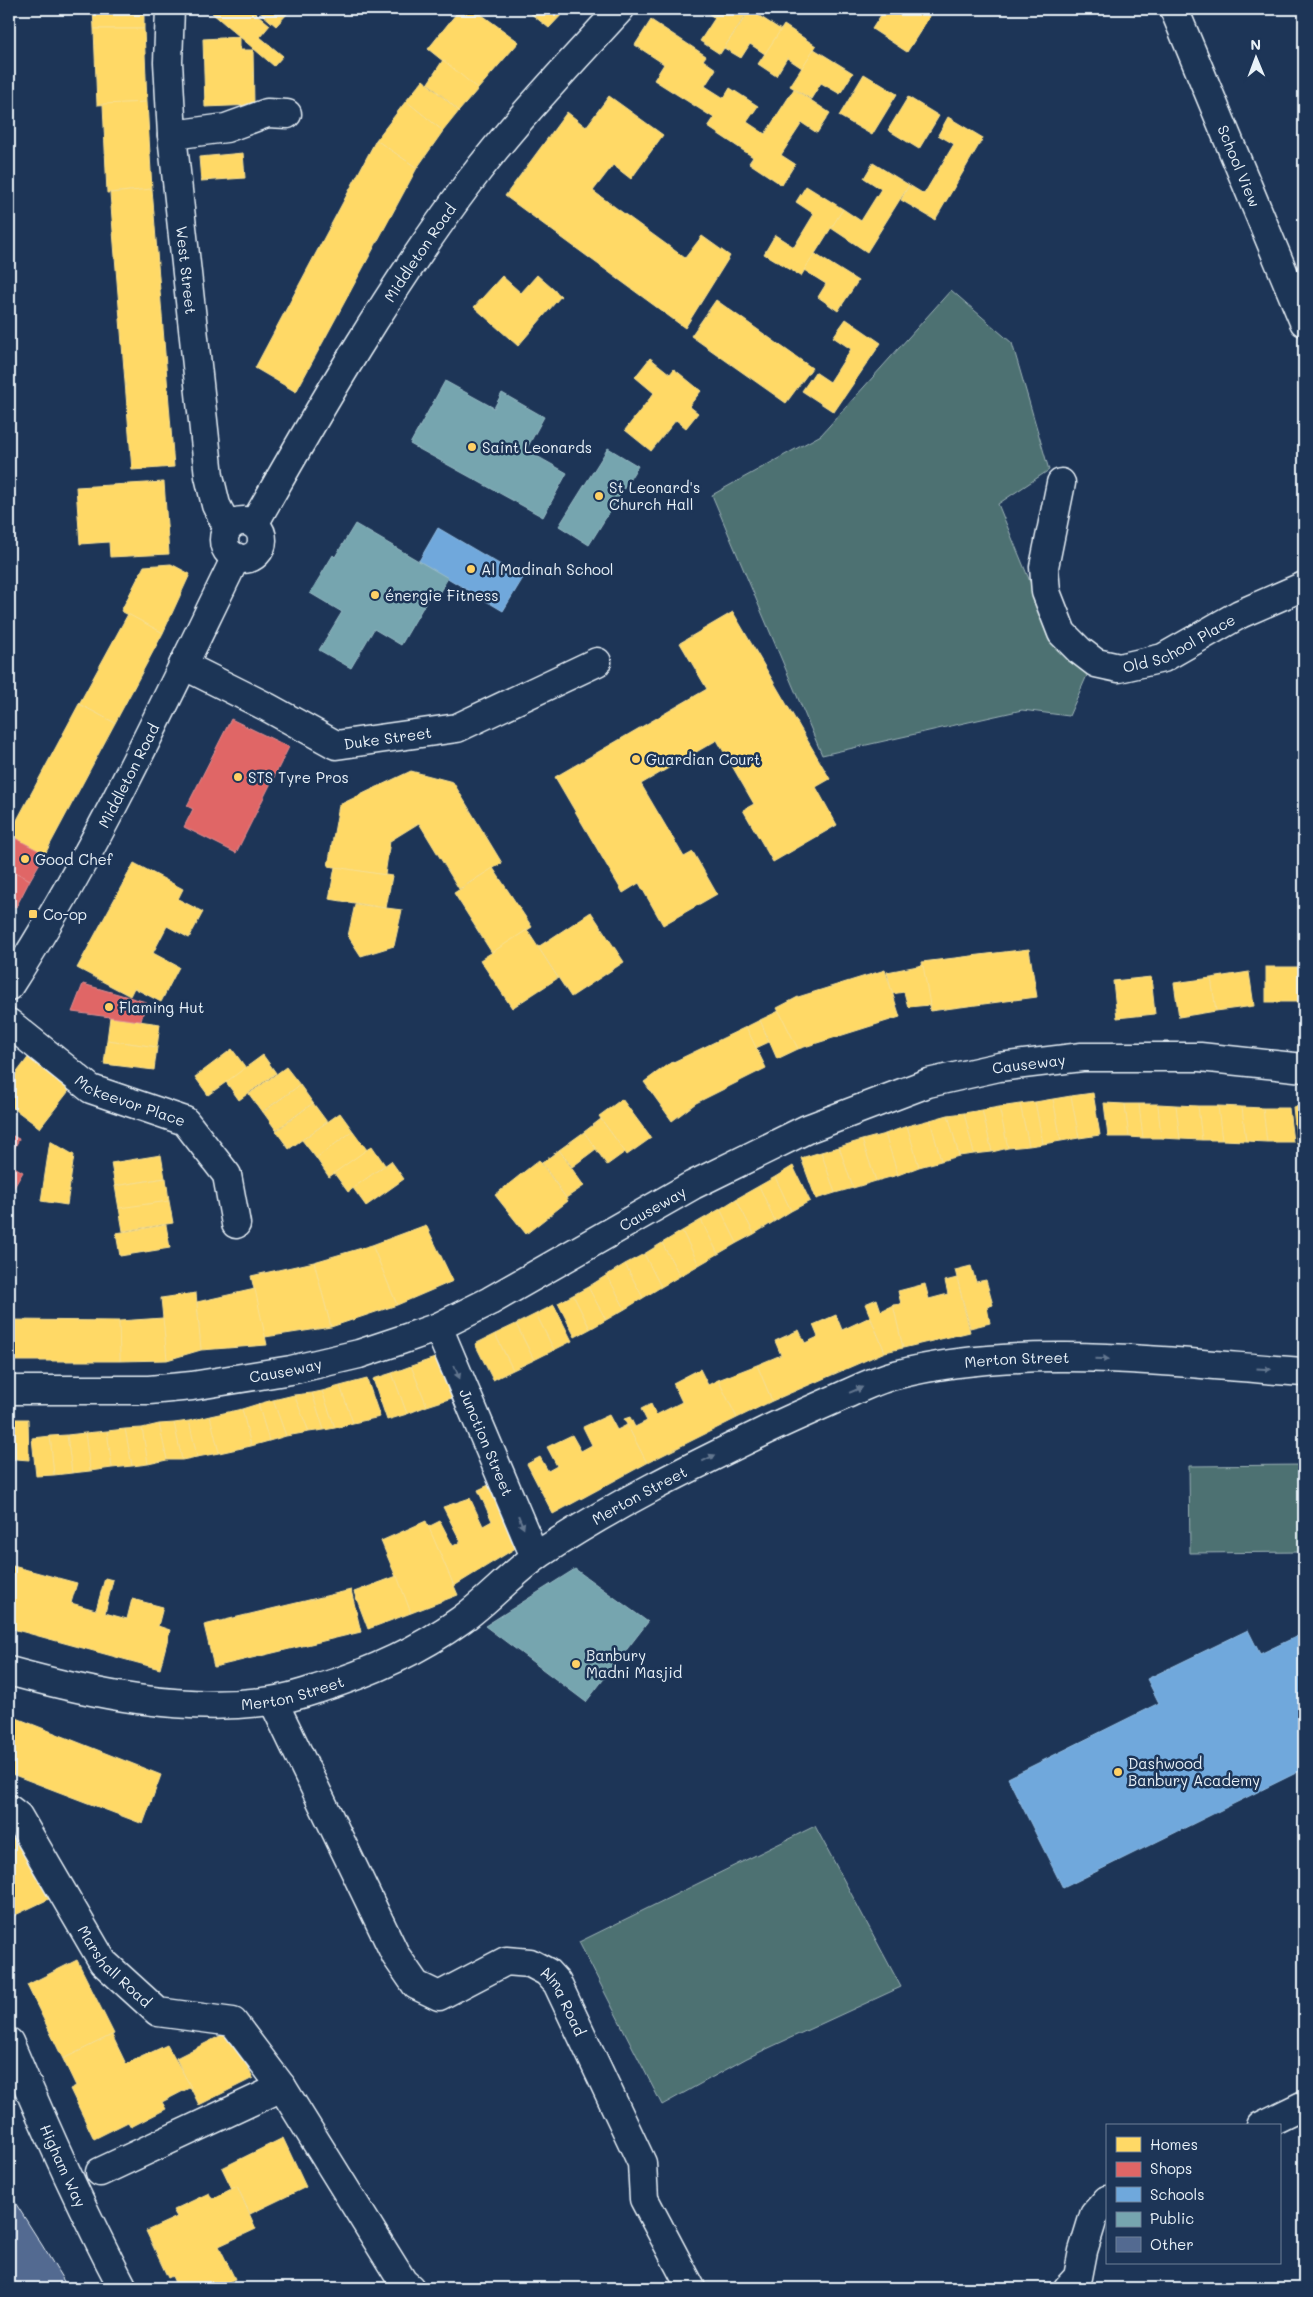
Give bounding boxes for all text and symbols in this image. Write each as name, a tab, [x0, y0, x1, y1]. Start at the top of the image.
north arrow	[1230, 32, 1280, 82]
text: N	[1250, 35, 1261, 54]
street label: School View	[1213, 122, 1265, 210]
street label: Middleton Road	[379, 200, 460, 306]
street label: West Street	[172, 225, 201, 315]
place label: Saint Leonards	[482, 437, 592, 457]
marker: Saint Leonards	[466, 441, 478, 453]
place label: St Leonard's Church Hall	[609, 477, 700, 514]
marker: St Leonard's Church Hall	[593, 490, 605, 502]
place label: Al Madinah School	[481, 559, 614, 579]
marker: Al Madinah School	[465, 563, 477, 575]
place label: énergie Fitness	[385, 585, 499, 605]
marker: énergie Fitness	[369, 589, 381, 601]
street label: Old School Place	[1121, 609, 1239, 677]
street label: Middleton Road	[93, 720, 163, 831]
street label: Duke Street	[343, 722, 433, 754]
place label: Guardian Court	[646, 749, 761, 769]
marker: Guardian Court	[630, 753, 642, 765]
place label: STS Tyre Pros	[248, 767, 349, 787]
marker: STS Tyre Pros	[232, 771, 244, 783]
place label: Good Chef	[35, 849, 114, 869]
marker: Good Chef	[19, 853, 31, 865]
place label: Co-op	[43, 904, 87, 924]
marker: Co-op	[27, 908, 39, 920]
place label: Flaming Hut	[119, 997, 204, 1017]
marker: Flaming Hut	[103, 1001, 115, 1013]
street label: Causeway	[990, 1049, 1067, 1078]
street label: Mckeevor Place	[71, 1070, 188, 1130]
street label: Causeway	[615, 1181, 690, 1235]
street label: Merton Street	[963, 1347, 1069, 1372]
street label: Causeway	[248, 1353, 324, 1387]
one-way arrow	[1094, 1356, 1110, 1364]
one-way arrow	[454, 1365, 462, 1379]
one-way arrow	[1256, 1365, 1272, 1373]
street label: Junction Street	[455, 1385, 518, 1499]
one-way arrow	[849, 1385, 863, 1393]
one-way arrow	[701, 1454, 716, 1462]
street label: Merton Street	[588, 1461, 690, 1529]
one-way arrow	[517, 1515, 525, 1529]
place label: Banbury Madni Masjid	[586, 1645, 682, 1682]
marker: Banbury Madni Masjid	[570, 1658, 582, 1670]
street label: Merton Street	[240, 1671, 346, 1714]
place label: Dashwood Banbury Academy	[1128, 1753, 1260, 1790]
marker: Dashwood Banbury Academy	[1112, 1766, 1124, 1778]
street label: Marshall Road	[74, 1921, 156, 2011]
street label: Alma Road	[537, 1961, 590, 2039]
street label: Higham Way	[36, 2121, 91, 2210]
legend	[1106, 2124, 1280, 2264]
text: Homes	[1150, 2134, 1198, 2154]
text: Shops	[1150, 2158, 1192, 2178]
text: Schools	[1150, 2184, 1205, 2204]
text: Public	[1150, 2208, 1194, 2228]
text: Other	[1150, 2234, 1194, 2254]

